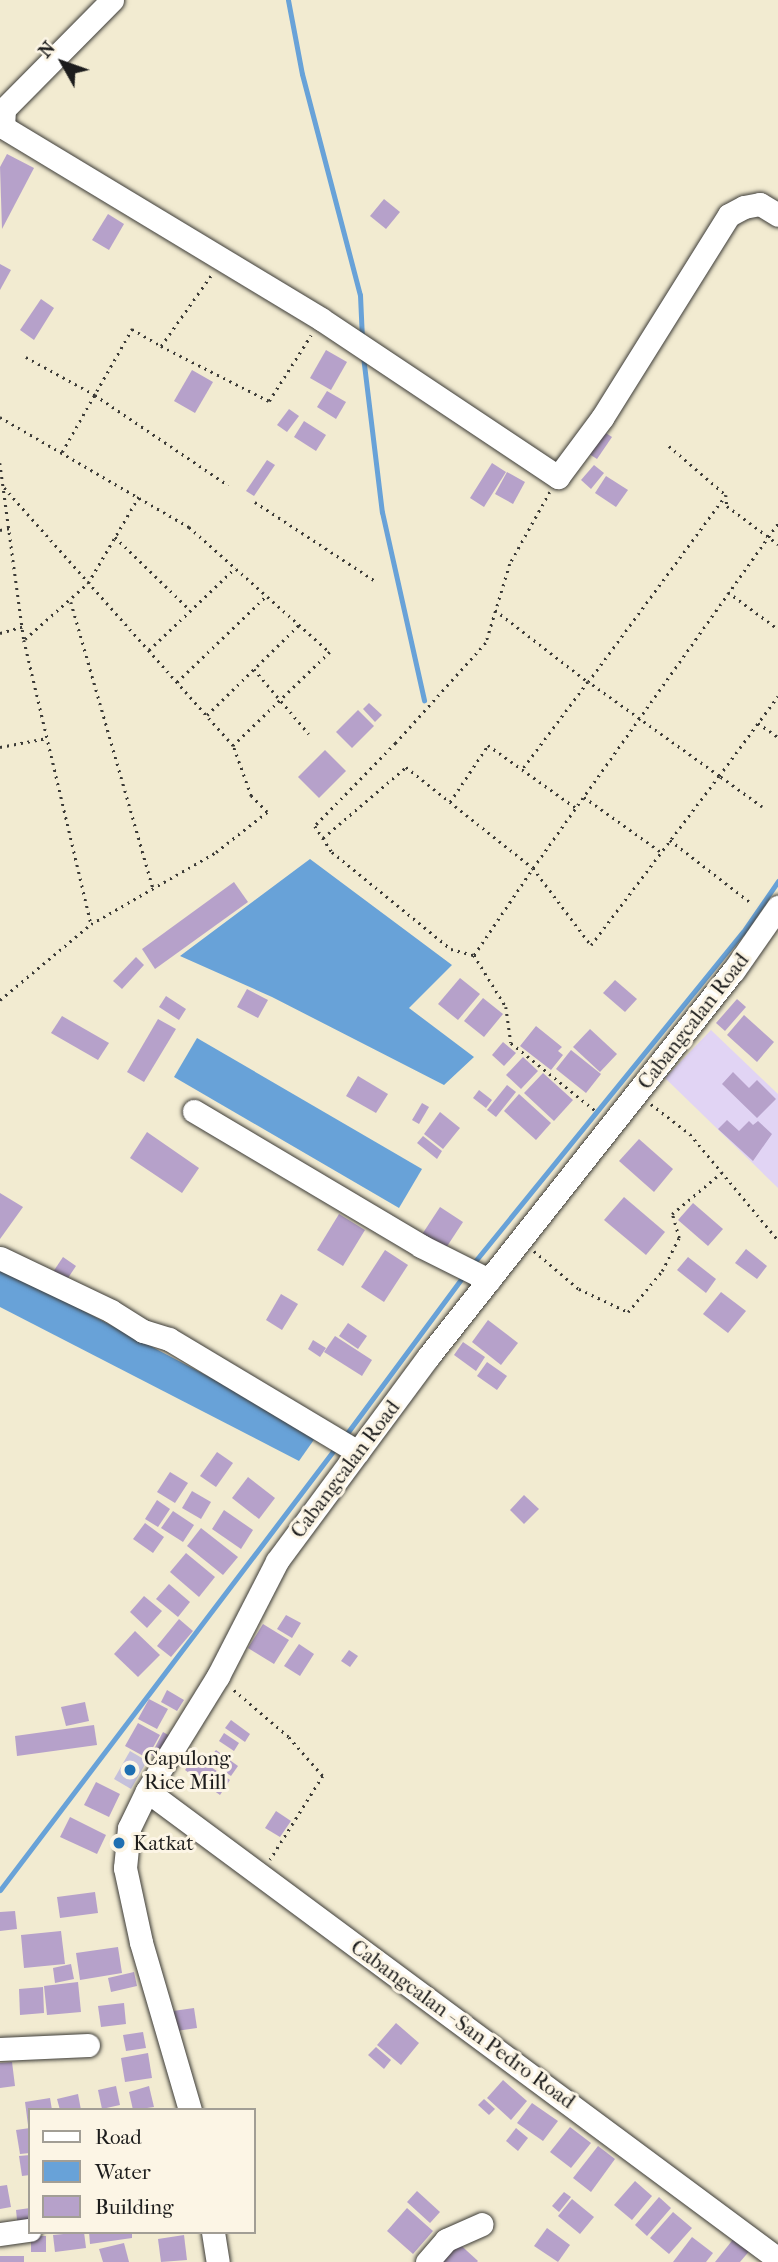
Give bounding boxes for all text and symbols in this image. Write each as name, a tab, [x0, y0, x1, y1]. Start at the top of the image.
north arrow	[28, 28, 98, 98]
text: N	[34, 37, 60, 62]
street label: Cabangcalan Road	[632, 948, 754, 1094]
street label: Cabangcalan Road	[285, 1395, 405, 1543]
place label: Capulong Rice Mill	[144, 1745, 231, 1795]
marker: Capulong Rice Mill	[122, 1762, 138, 1778]
place label: Katkat	[133, 1830, 194, 1856]
marker: Katkat	[111, 1835, 127, 1851]
street label: Cabangcalan - San Pedro Road	[346, 1934, 580, 2114]
legend	[28, 2108, 256, 2234]
text: Road	[95, 2125, 142, 2149]
text: Water	[95, 2160, 151, 2184]
text: Building	[95, 2195, 173, 2219]

